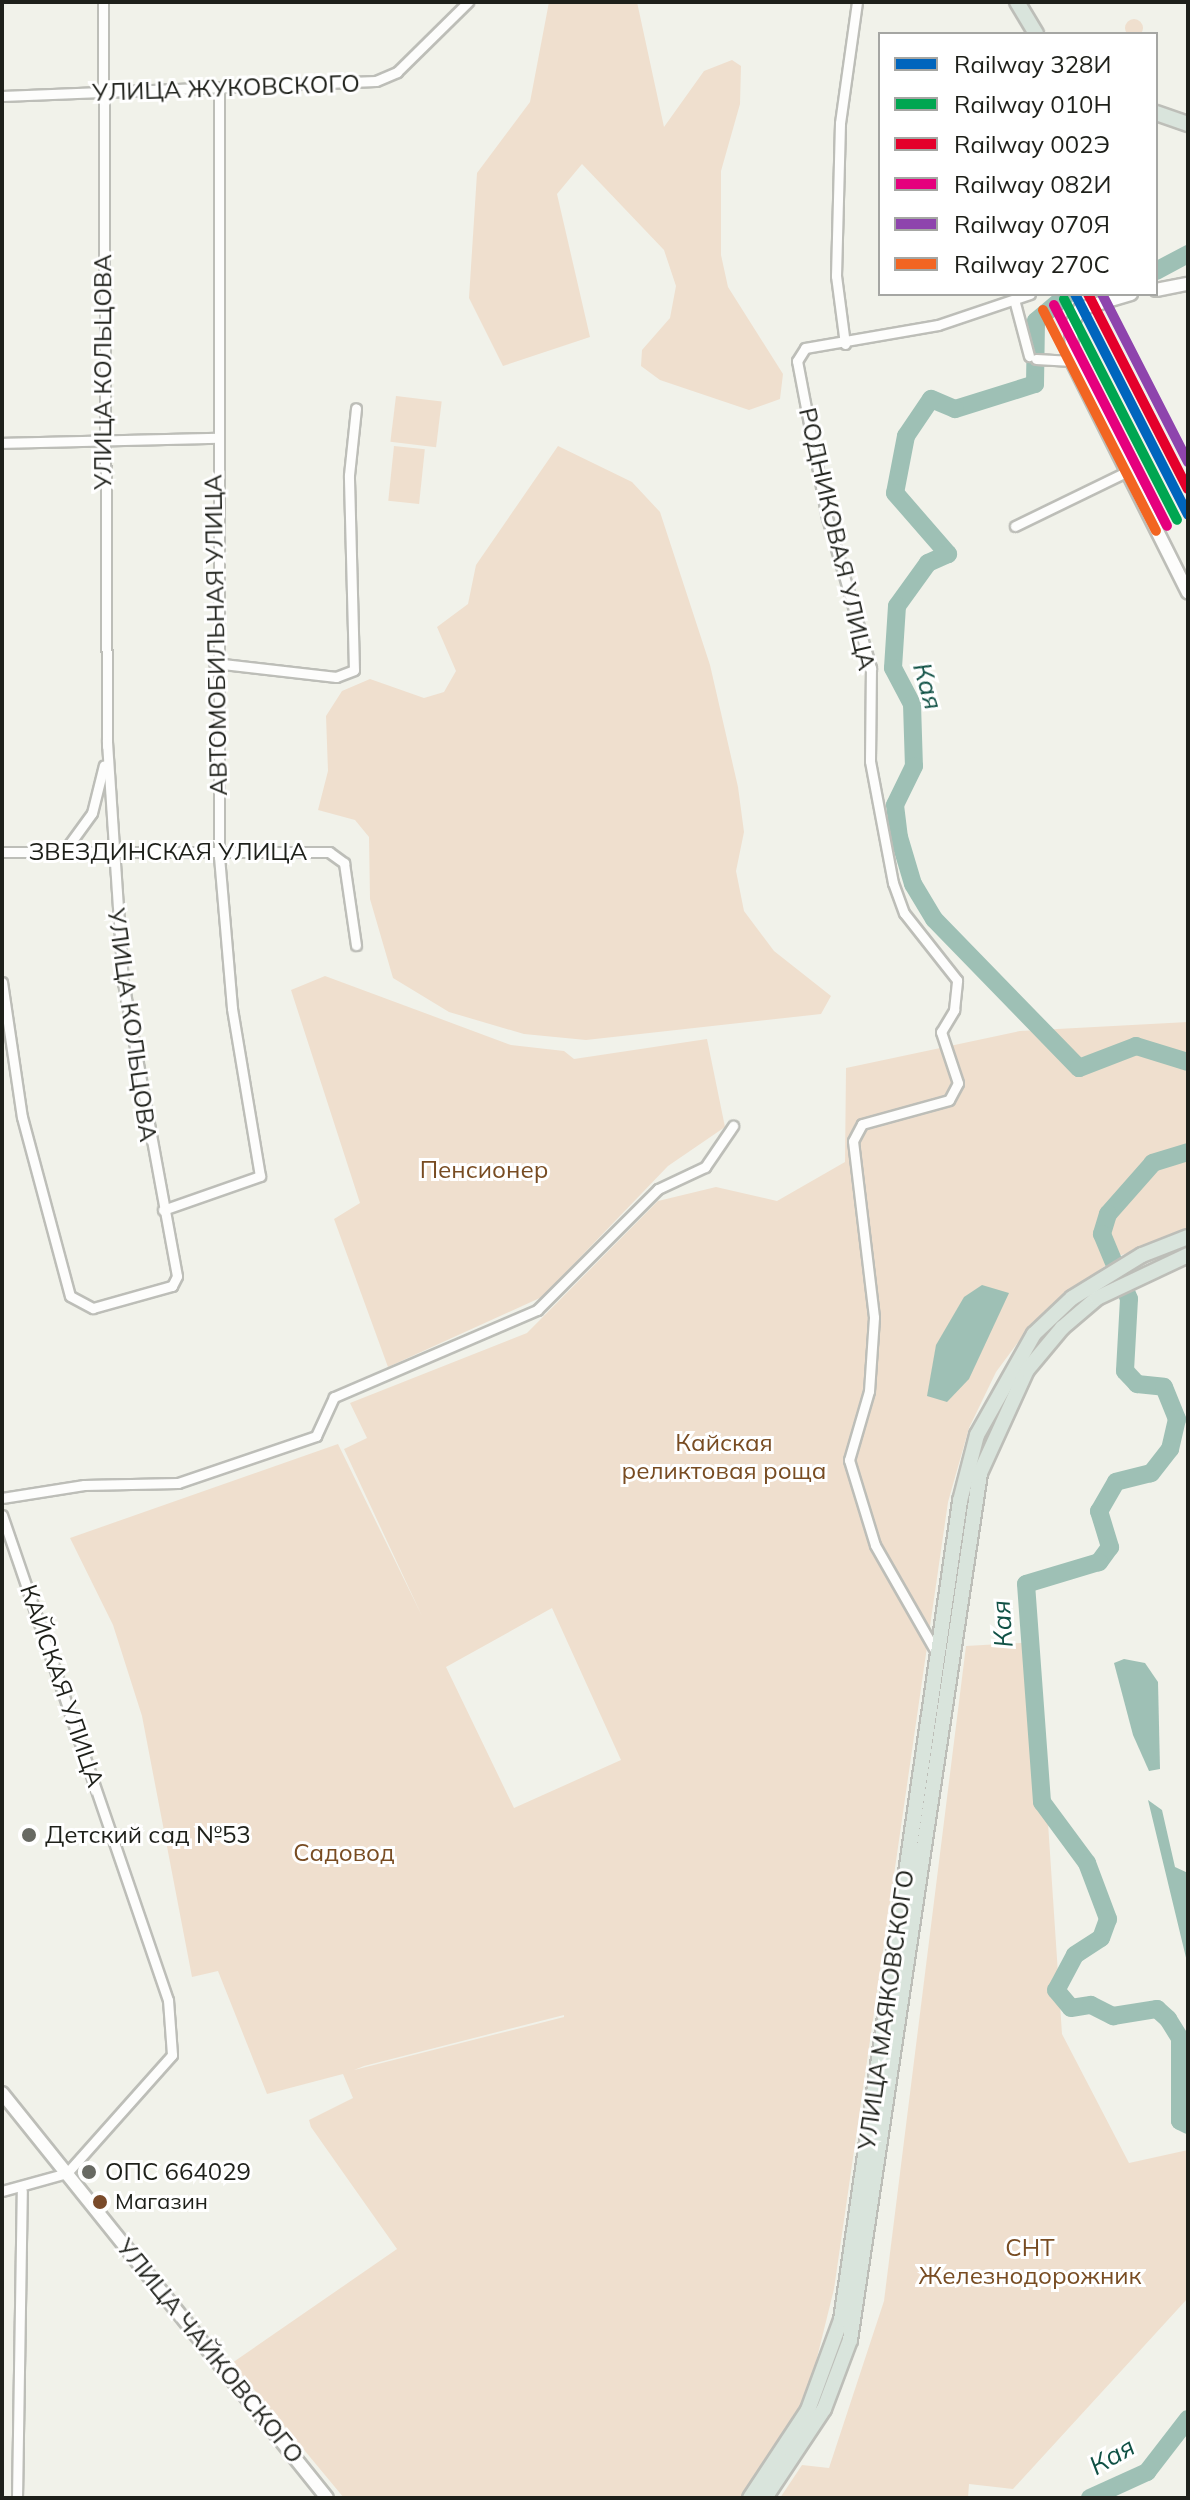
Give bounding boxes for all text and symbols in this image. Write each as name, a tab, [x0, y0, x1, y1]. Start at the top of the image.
legend	[878, 32, 1158, 296]
text: Railway 328И	[954, 49, 1111, 79]
street label: УЛИЦА ЖУКОВСКОГО	[92, 69, 360, 107]
text: Railway 010Н	[954, 89, 1112, 119]
text: Railway 002Э	[954, 129, 1110, 159]
text: Railway 082И	[954, 169, 1111, 199]
text: Railway 070Я	[954, 209, 1110, 239]
text: Railway 270С	[954, 249, 1110, 279]
street label: УЛИЦА КОЛЬЦОВА	[89, 254, 117, 490]
street label: РОДНИКОВАЯ УЛИЦА	[793, 405, 881, 673]
street label: АВТОМОБИЛЬНАЯ УЛИЦА	[199, 474, 233, 796]
water label: Кая	[906, 659, 950, 713]
street label: ЗВЕЗДИНСКАЯ УЛИЦА	[29, 838, 307, 866]
street label: УЛИЦА КОЛЬЦОВА	[101, 906, 163, 1144]
park label: Пенсионер	[420, 1156, 548, 1184]
park label: Кайская реликтовая роща	[622, 1429, 826, 1485]
street label: КАЙСКАЯ УЛИЦА	[14, 1581, 110, 1791]
water label: Кая	[985, 1599, 1019, 1649]
place label: Детский сад №53	[45, 1821, 251, 1849]
marker: Детский сад №53	[20, 1826, 38, 1844]
park label: Садовод	[293, 1839, 395, 1867]
street label: УЛИЦА МАЯКОВСКОГО	[852, 1868, 920, 2152]
place label: ОПС 664029	[105, 2158, 251, 2186]
marker: ОПС 664029	[80, 2163, 98, 2181]
place label: Магазин	[115, 2189, 208, 2215]
marker: Магазин	[92, 2194, 108, 2210]
street label: УЛИЦА ЧАЙКОВСКОГО	[111, 2233, 309, 2469]
park label: СНТ Железнодорожник	[919, 2234, 1141, 2290]
water label: Кая	[1084, 2431, 1140, 2481]

